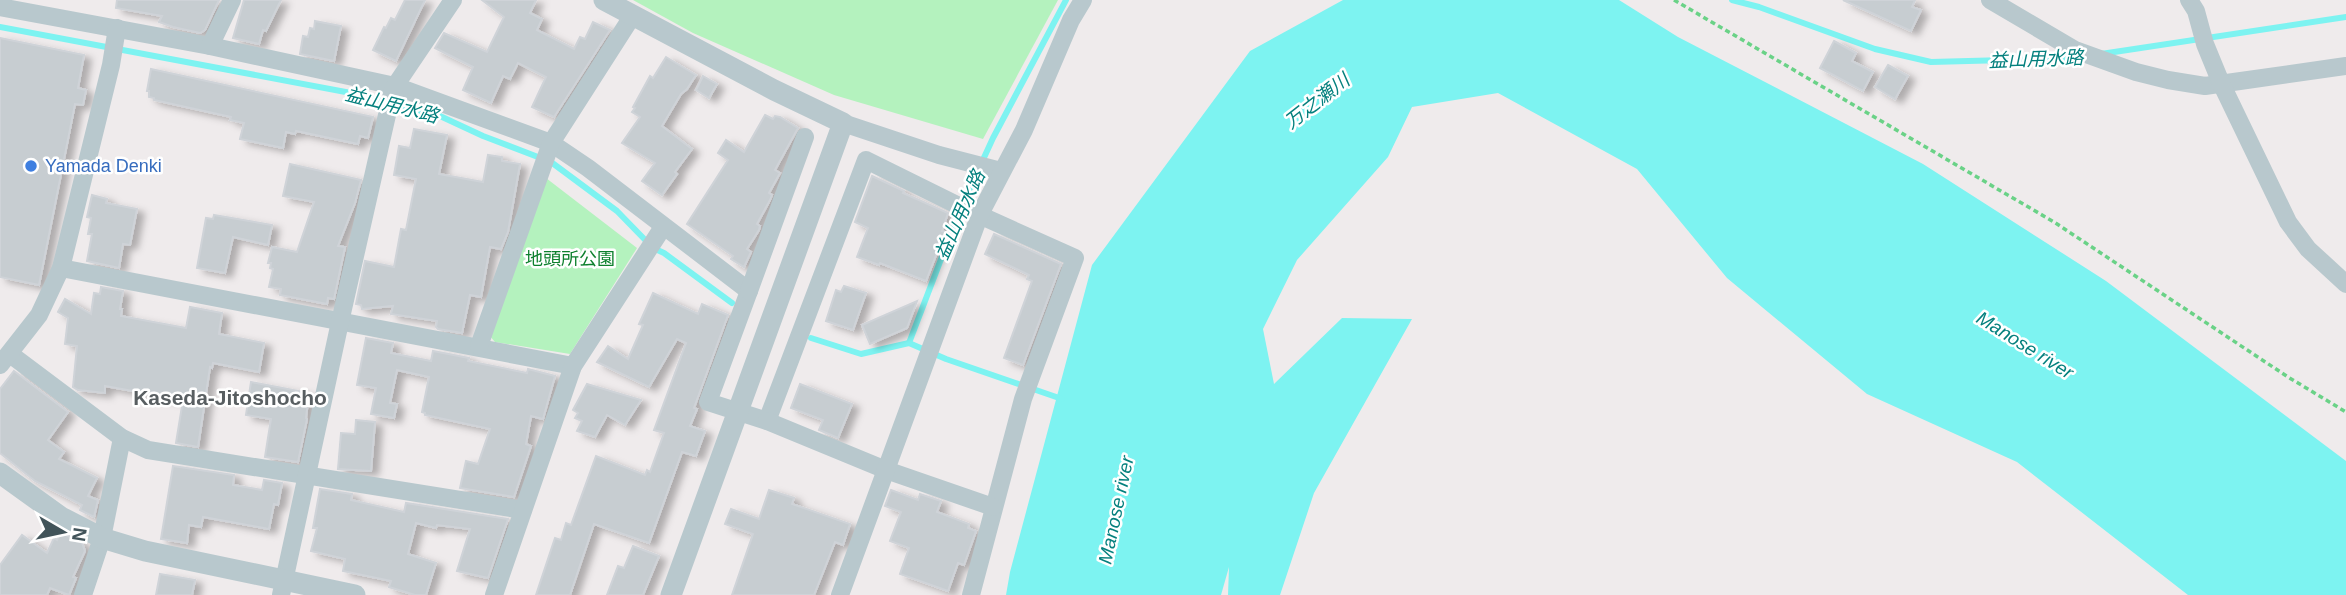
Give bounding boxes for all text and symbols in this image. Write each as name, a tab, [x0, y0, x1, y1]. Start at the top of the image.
water label: 益山用水路	[1988, 47, 2086, 71]
water label: 万之瀬川	[1281, 68, 1355, 133]
water label: 益山用水路	[343, 83, 443, 127]
place label: Yamada Denki	[45, 156, 162, 176]
marker: Yamada Denki	[23, 158, 39, 174]
water label: 益山用水路	[931, 166, 990, 263]
park label: 地頭所公園	[525, 249, 615, 269]
water label: Manose river	[1973, 307, 2078, 383]
district label: Kaseda-Jitoshocho	[133, 386, 327, 409]
water label: Manose river	[1094, 453, 1138, 566]
north arrow	[28, 497, 98, 567]
text: N	[68, 526, 91, 543]

